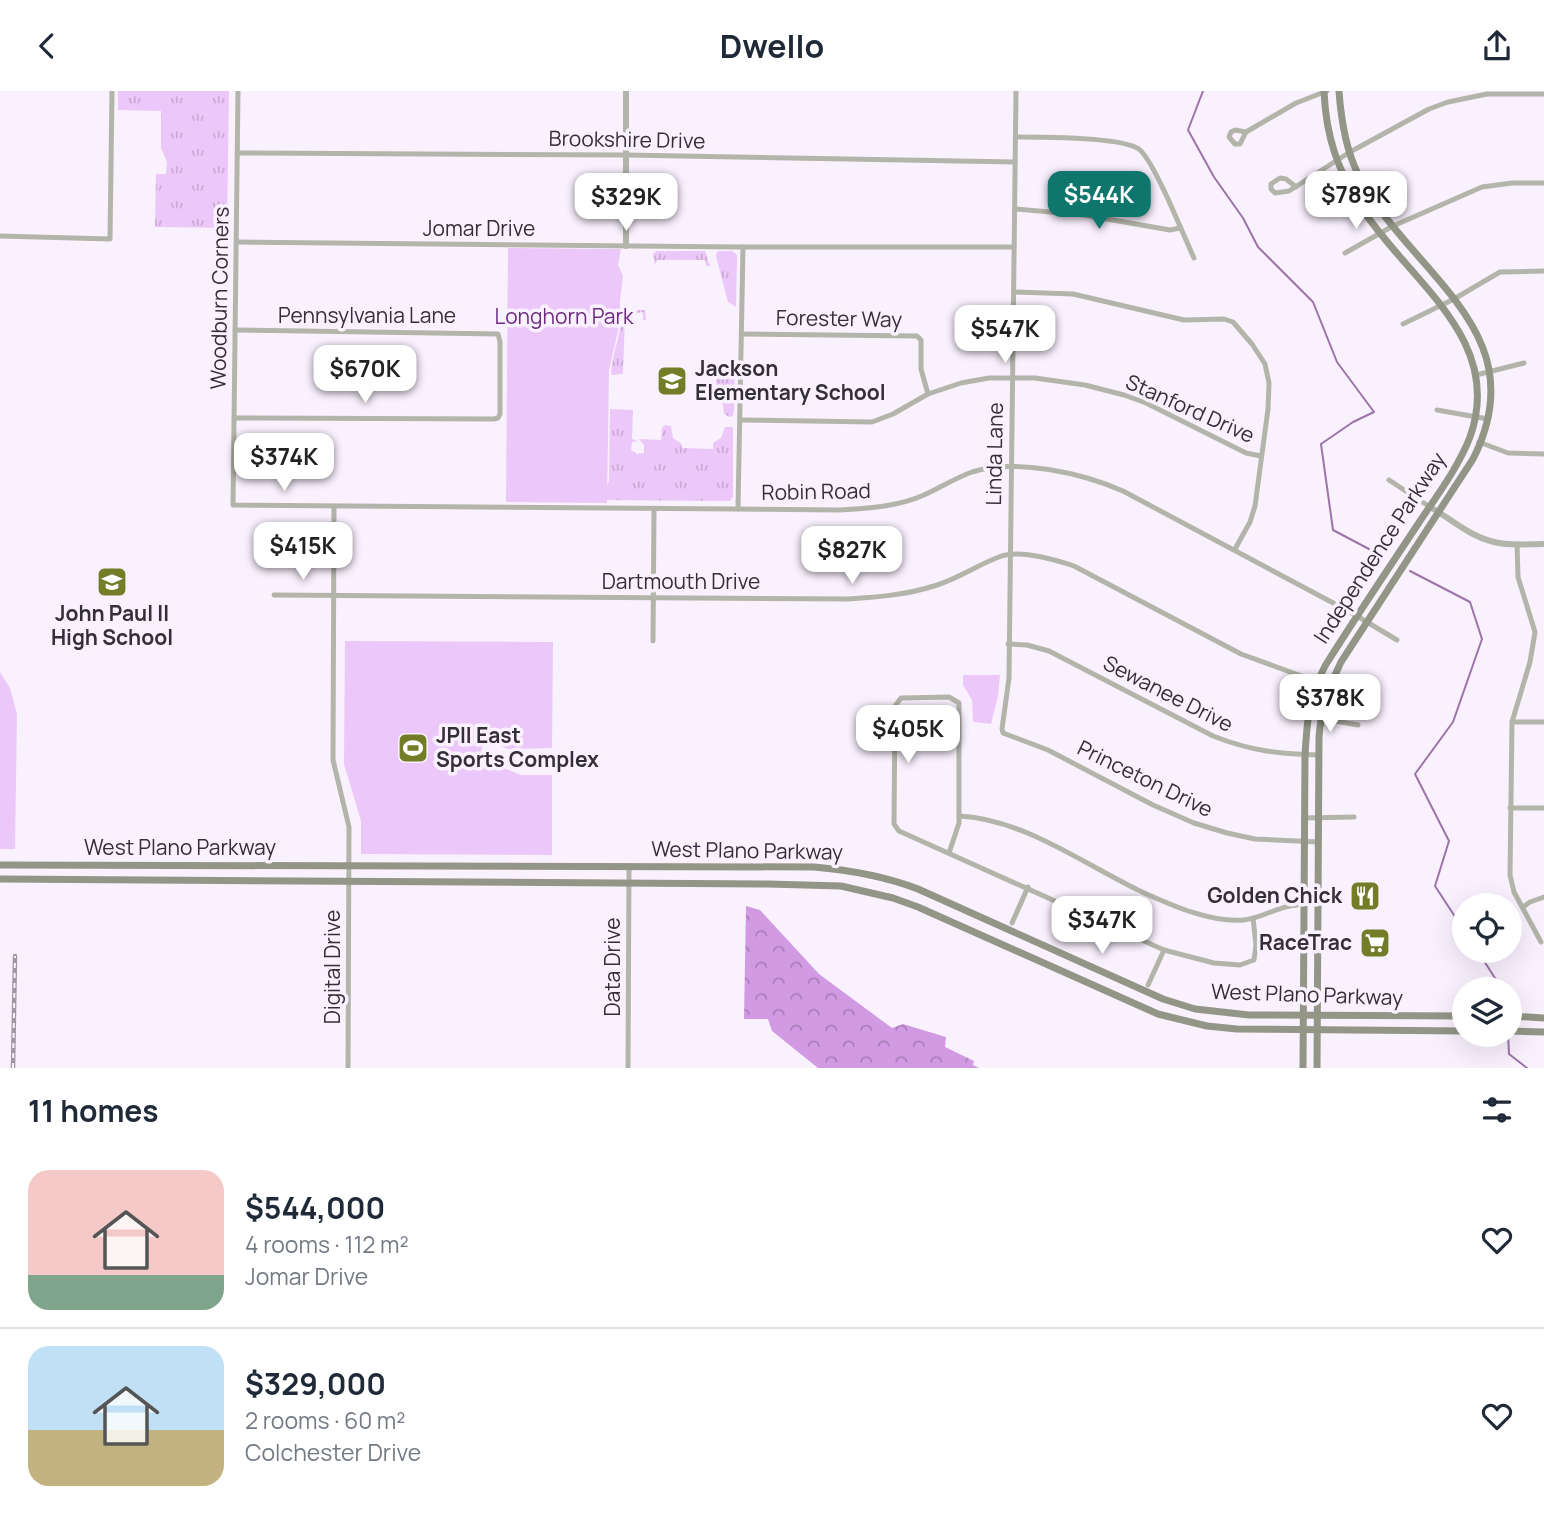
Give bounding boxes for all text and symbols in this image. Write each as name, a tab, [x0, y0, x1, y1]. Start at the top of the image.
text: Dwello	[720, 24, 824, 68]
icon: back	[28, 27, 66, 65]
icon: share	[1478, 27, 1516, 65]
street label: Brookshire Drive	[548, 124, 706, 154]
pin: $544K	[1050, 171, 1148, 231]
pin: $789K	[1307, 171, 1405, 231]
pin: $329K	[577, 173, 675, 233]
text: $544K	[1064, 178, 1134, 210]
text: $789K	[1321, 178, 1391, 210]
text: $329K	[591, 180, 661, 212]
street label: Woodburn Corners	[203, 206, 235, 390]
street label: Jomar Drive	[423, 214, 535, 242]
street label: Pennsylvania Lane	[278, 301, 456, 329]
park label: Longhorn Park	[494, 302, 634, 330]
street label: Forester Way	[776, 303, 902, 333]
pin: $547K	[956, 306, 1054, 365]
text: $547K	[970, 312, 1040, 344]
pin: $670K	[316, 345, 414, 405]
text: $670K	[329, 352, 401, 384]
place label: Jackson Elementary School	[695, 354, 886, 406]
school or university icon: Jackson Elementary School	[655, 364, 689, 398]
street label: Stanford Drive	[1122, 367, 1259, 449]
street label: Linda Lane	[979, 402, 1009, 506]
pin: $374K	[235, 433, 333, 493]
text: $374K	[250, 440, 318, 472]
street label: Independence Parkway	[1307, 447, 1452, 648]
street label: Robin Road	[761, 476, 871, 506]
pin: $415K	[254, 523, 352, 582]
pin: $827K	[803, 526, 901, 586]
text: $415K	[270, 529, 336, 561]
text: $827K	[817, 533, 887, 565]
school or university icon: John Paul II High School	[95, 565, 129, 599]
street label: Dartmouth Drive	[602, 567, 760, 595]
place label: John Paul II High School	[51, 599, 173, 651]
street label: Sewanee Drive	[1099, 648, 1238, 738]
pin: $378K	[1281, 675, 1379, 734]
text: $378K	[1295, 681, 1365, 713]
pin: $405K	[859, 705, 957, 765]
text: $405K	[872, 712, 944, 744]
place label: JPII East Sports Complex	[436, 721, 599, 773]
sports icon: JPII East Sports Complex	[396, 731, 430, 765]
street label: Princeton Drive	[1073, 733, 1218, 823]
street label: West Plano Parkway	[84, 833, 276, 861]
street label: West Plano Parkway	[651, 834, 843, 866]
restaurant icon: Golden Chick	[1348, 879, 1382, 913]
place label: Golden Chick	[1207, 881, 1343, 909]
map controls	[1452, 893, 1522, 1047]
button: locate	[1452, 893, 1522, 963]
pin: $347K	[1053, 897, 1151, 956]
text: $347K	[1068, 903, 1136, 935]
street label: Digital Drive	[318, 910, 346, 1024]
street label: Data Drive	[598, 917, 626, 1017]
supermarket icon: RaceTrac	[1358, 926, 1392, 960]
place label: RaceTrac	[1259, 928, 1352, 956]
street label: West Plano Parkway	[1211, 977, 1403, 1011]
button: layers	[1452, 977, 1522, 1047]
text: 11 homes	[28, 1090, 159, 1131]
icon: filters	[1478, 1091, 1516, 1129]
text: $544,000	[245, 1187, 385, 1228]
icon: home	[84, 1198, 168, 1282]
icon: heart	[1478, 1221, 1516, 1259]
text: 4 rooms · 112 m²	[245, 1228, 409, 1260]
text: Jomar Drive	[245, 1260, 368, 1292]
text: $329,000	[245, 1363, 386, 1404]
icon: home	[84, 1374, 168, 1458]
icon: heart	[1478, 1397, 1516, 1435]
text: 2 rooms · 60 m²	[245, 1404, 406, 1436]
text: Colchester Drive	[245, 1436, 421, 1468]

